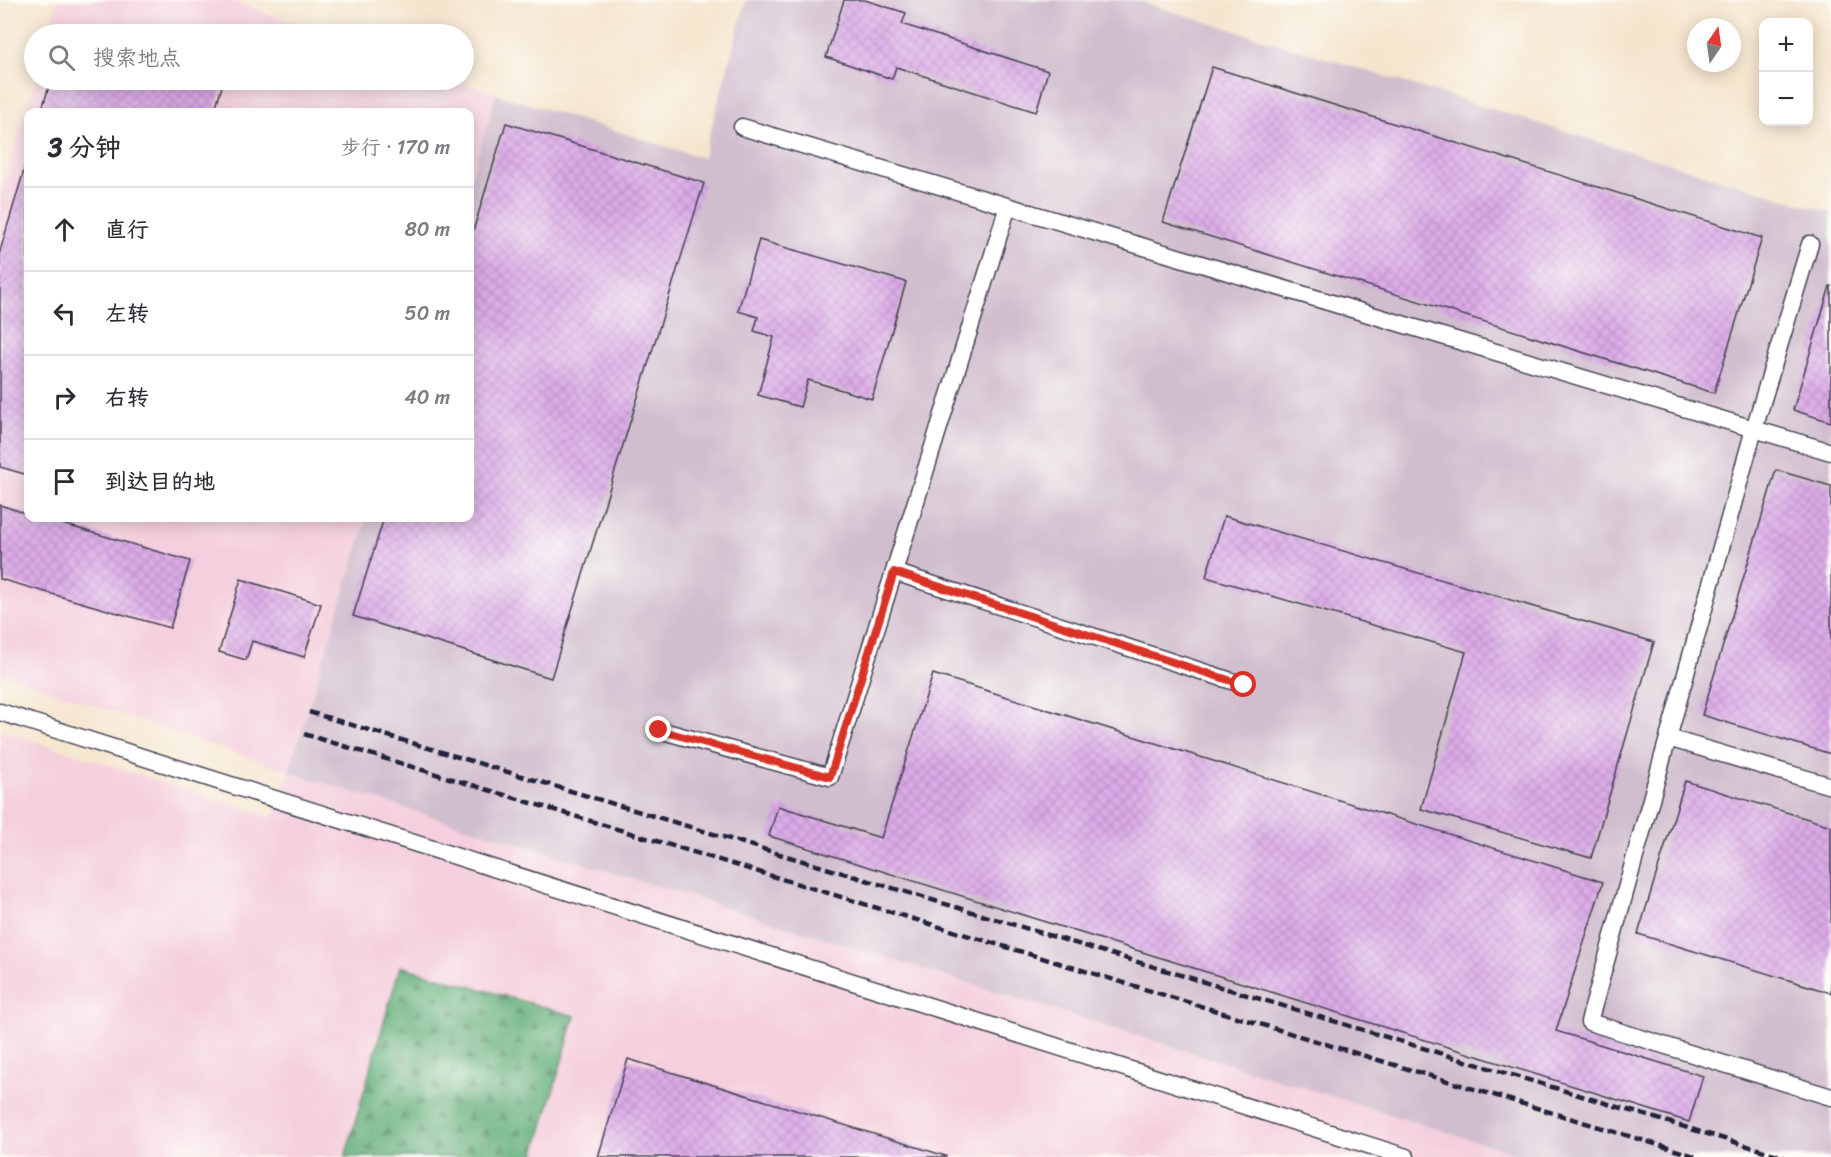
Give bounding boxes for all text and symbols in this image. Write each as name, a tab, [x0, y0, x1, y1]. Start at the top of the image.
north arrow	[1687, 18, 1741, 72]
map controls	[1759, 18, 1813, 126]
button: +	[1759, 18, 1813, 72]
search box	[24, 24, 474, 90]
text: 搜索地点	[93, 38, 181, 77]
icon: search	[45, 41, 78, 74]
button: −	[1759, 72, 1813, 126]
text: 3 分钟	[48, 124, 121, 170]
text: 步行 · 170 m	[341, 130, 450, 165]
text: 直行	[105, 210, 149, 249]
text: 80 m	[405, 212, 450, 247]
icon: ahead	[48, 213, 81, 246]
text: 左转	[105, 294, 149, 333]
text: 50 m	[405, 296, 450, 331]
icon: left	[48, 297, 81, 330]
text: 右转	[105, 378, 149, 417]
text: 40 m	[404, 380, 450, 415]
icon: right	[48, 381, 81, 414]
text: 到达目的地	[105, 462, 215, 501]
icon: arrive	[48, 465, 81, 498]
route start	[1230, 671, 1256, 697]
route end	[645, 716, 671, 742]

